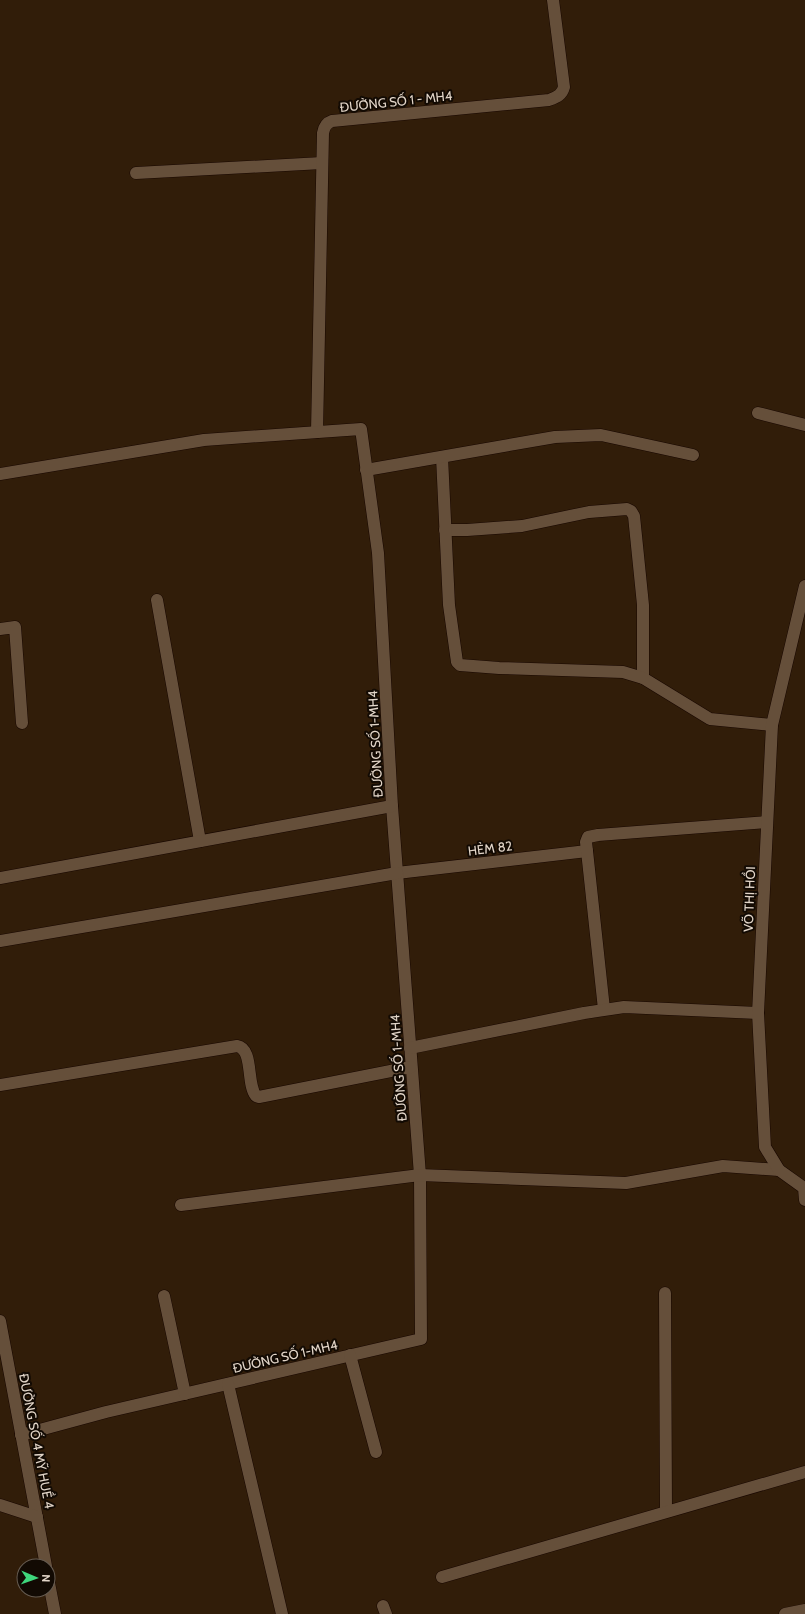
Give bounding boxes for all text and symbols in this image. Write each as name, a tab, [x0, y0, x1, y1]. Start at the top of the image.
street label: ĐƯỜNG SỐ 1 - MH4	[339, 85, 454, 115]
street label: ĐƯỜNG SỐ 1-MH4	[362, 690, 386, 798]
street label: HẺM 82	[467, 837, 513, 859]
street label: VÕ THỊ HỒI	[738, 866, 758, 932]
street label: ĐƯỜNG SỐ 1-MH4	[384, 1014, 410, 1122]
street label: ĐƯỜNG SỐ 1-MH4	[231, 1334, 339, 1376]
street label: ĐƯỜNG SỐ 4 MỸ HUỀ 4	[16, 1372, 60, 1510]
north arrow	[16, 1558, 56, 1598]
text: N	[39, 1574, 53, 1582]

